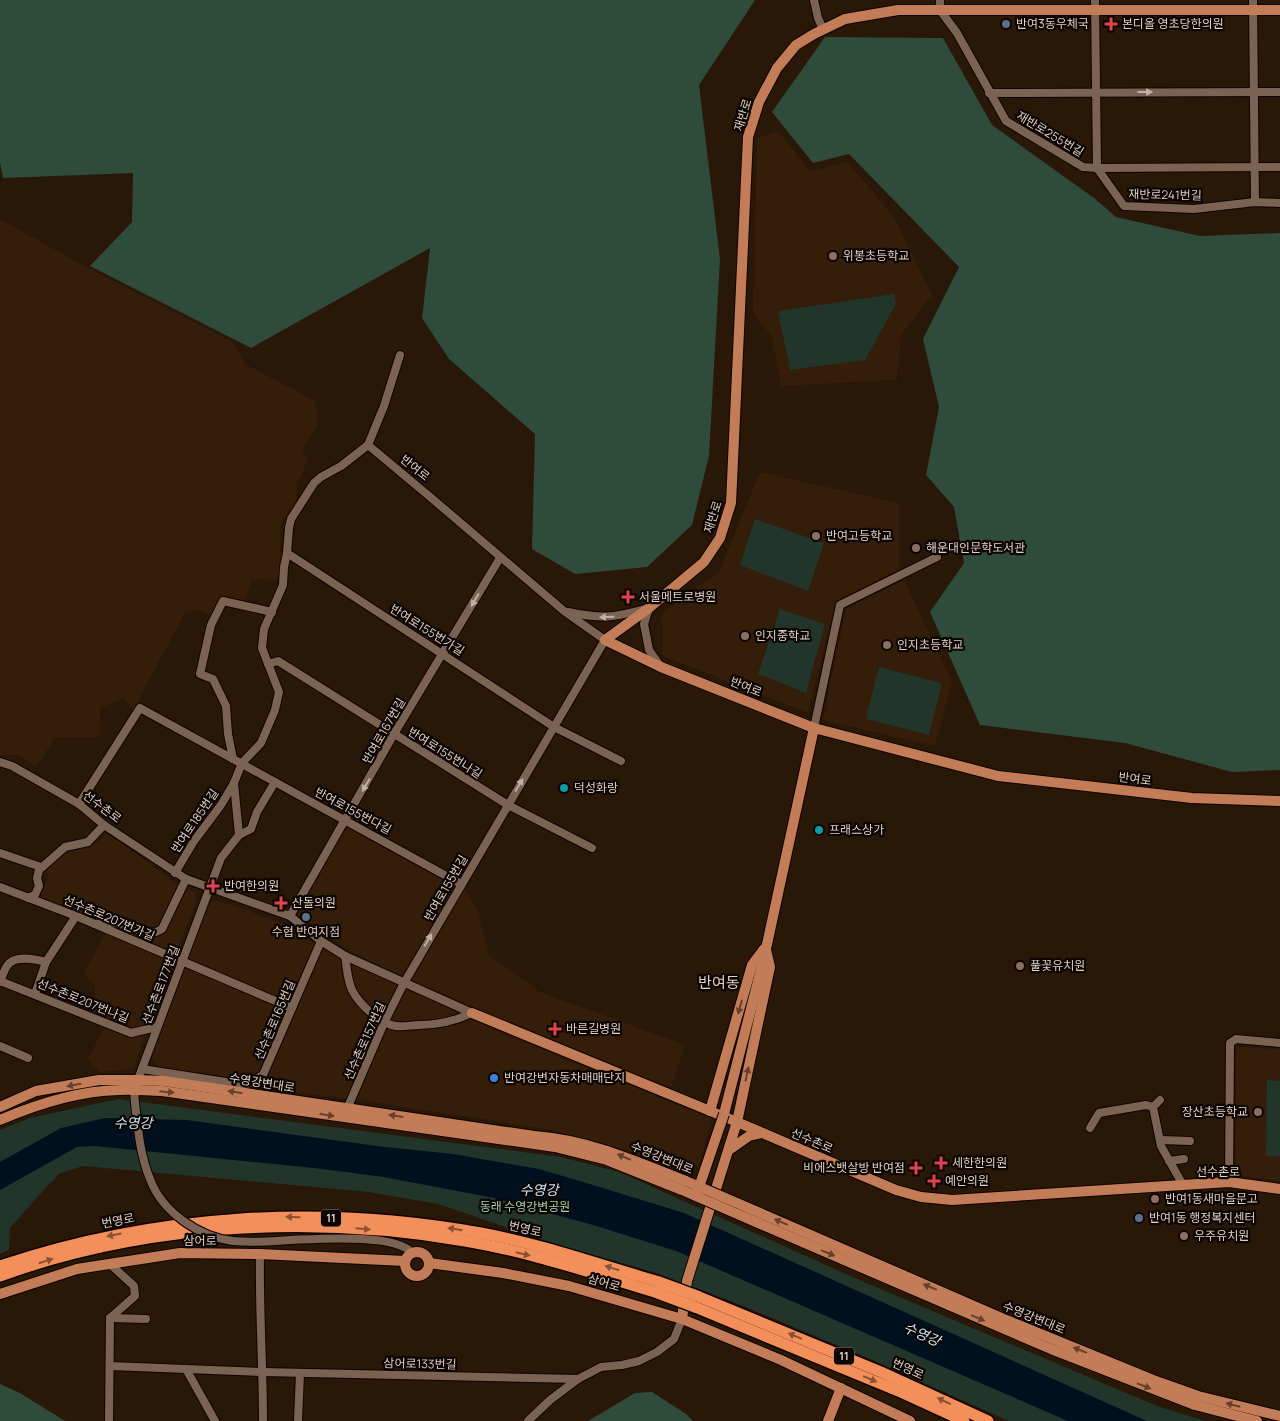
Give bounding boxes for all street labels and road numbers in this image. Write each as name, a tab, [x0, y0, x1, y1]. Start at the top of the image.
street label: 재반로	[730, 97, 755, 133]
street label: 재반로255번길	[1013, 107, 1087, 160]
street label: 재반로241번길	[1128, 185, 1202, 204]
street label: 반여로	[397, 451, 434, 485]
street label: 재반로	[699, 498, 726, 535]
street label: 반여로155번가길	[387, 600, 468, 659]
street label: 반여로	[728, 672, 765, 701]
street label: 반여로167번길	[358, 695, 409, 767]
street label: 반여로155번나길	[405, 723, 486, 782]
street label: 반여로	[1118, 768, 1153, 789]
street label: 반여로155번다길	[312, 783, 395, 838]
street label: 반여로185번길	[167, 785, 222, 856]
street label: 선수촌로	[80, 787, 125, 827]
street label: 반여로155번길	[420, 852, 471, 924]
street label: 선수촌로207번가길	[61, 891, 157, 944]
street label: 선수촌로177번길	[138, 943, 183, 1027]
street label: 선수촌로207번나길	[35, 974, 132, 1027]
street label: 선수촌로165번길	[250, 977, 299, 1062]
street label: 선수촌로157번길	[340, 999, 389, 1083]
street label: 수영강변대로	[228, 1069, 296, 1096]
street label: 선수촌로	[789, 1124, 836, 1157]
street label: 수영강변대로	[628, 1137, 696, 1178]
street label: 선수촌로	[1196, 1163, 1240, 1180]
street label: 번영로	[100, 1209, 136, 1232]
road number: 11	[321, 1210, 341, 1226]
street label: 번영로	[507, 1217, 543, 1241]
street label: 삼어로	[183, 1232, 217, 1249]
street label: 삼어로	[586, 1270, 622, 1295]
street label: 수영강변대로	[1000, 1297, 1068, 1338]
road number: 11	[834, 1348, 854, 1364]
street label: 삼어로133번길	[383, 1354, 457, 1373]
street label: 번영로	[890, 1354, 927, 1383]

